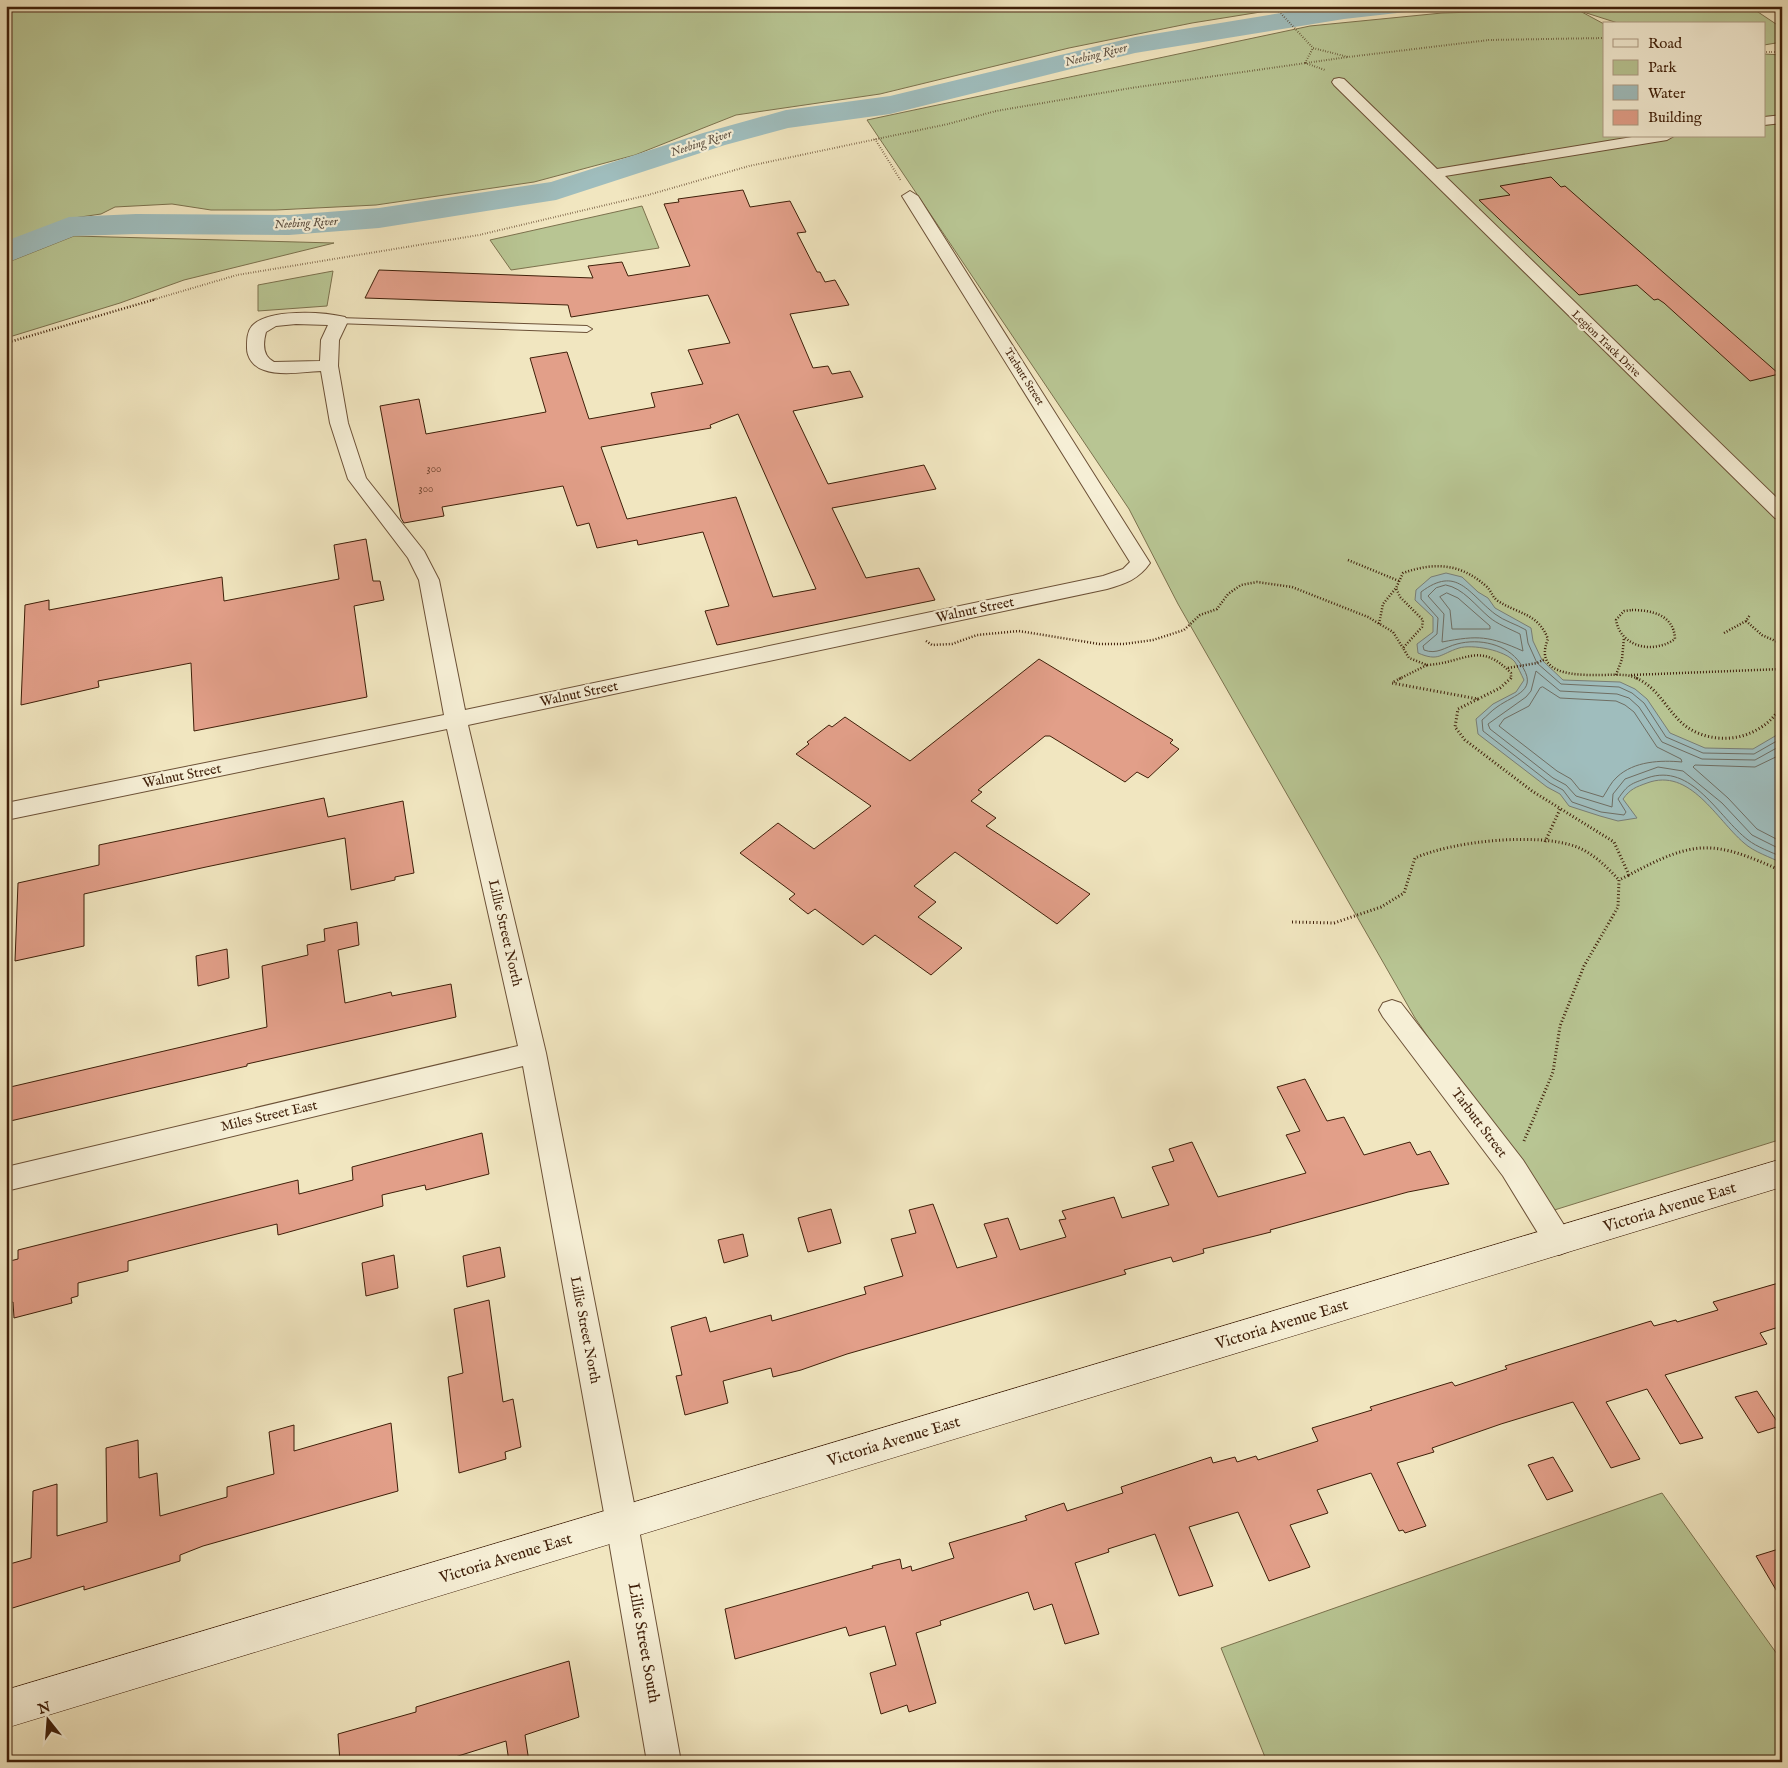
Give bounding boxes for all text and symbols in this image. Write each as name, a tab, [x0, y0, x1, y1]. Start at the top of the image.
legend	[1603, 22, 1766, 138]
text: Road	[1648, 34, 1683, 53]
water label: Neebing River	[1063, 40, 1130, 71]
text: Park	[1648, 58, 1678, 77]
text: Water	[1648, 84, 1686, 103]
text: Building	[1648, 108, 1703, 127]
water label: Neebing River	[669, 126, 735, 161]
water label: Neebing River	[274, 214, 339, 233]
street label: Legion Track Drive	[1569, 308, 1643, 380]
street label: Tarbutt Street	[1001, 346, 1047, 408]
house number: 300	[427, 462, 441, 476]
house number: 300	[419, 482, 433, 496]
street label: Walnut Street	[934, 593, 1016, 627]
street label: Walnut Street	[538, 677, 620, 711]
street label: Walnut Street	[141, 760, 223, 792]
street label: Lillie Street North	[484, 878, 526, 989]
street label: Tarbutt Street	[1447, 1085, 1511, 1161]
street label: Miles Street East	[219, 1096, 319, 1136]
street label: Victoria Avenue East	[1600, 1178, 1739, 1238]
street label: Lillie Street North	[566, 1275, 604, 1386]
street label: Victoria Avenue East	[1212, 1295, 1351, 1355]
street label: Victoria Avenue East	[824, 1412, 963, 1472]
street label: Victoria Avenue East	[436, 1529, 575, 1589]
street label: Lillie Street South	[623, 1581, 664, 1705]
north arrow	[22, 1696, 72, 1746]
text: N	[35, 1698, 53, 1719]

